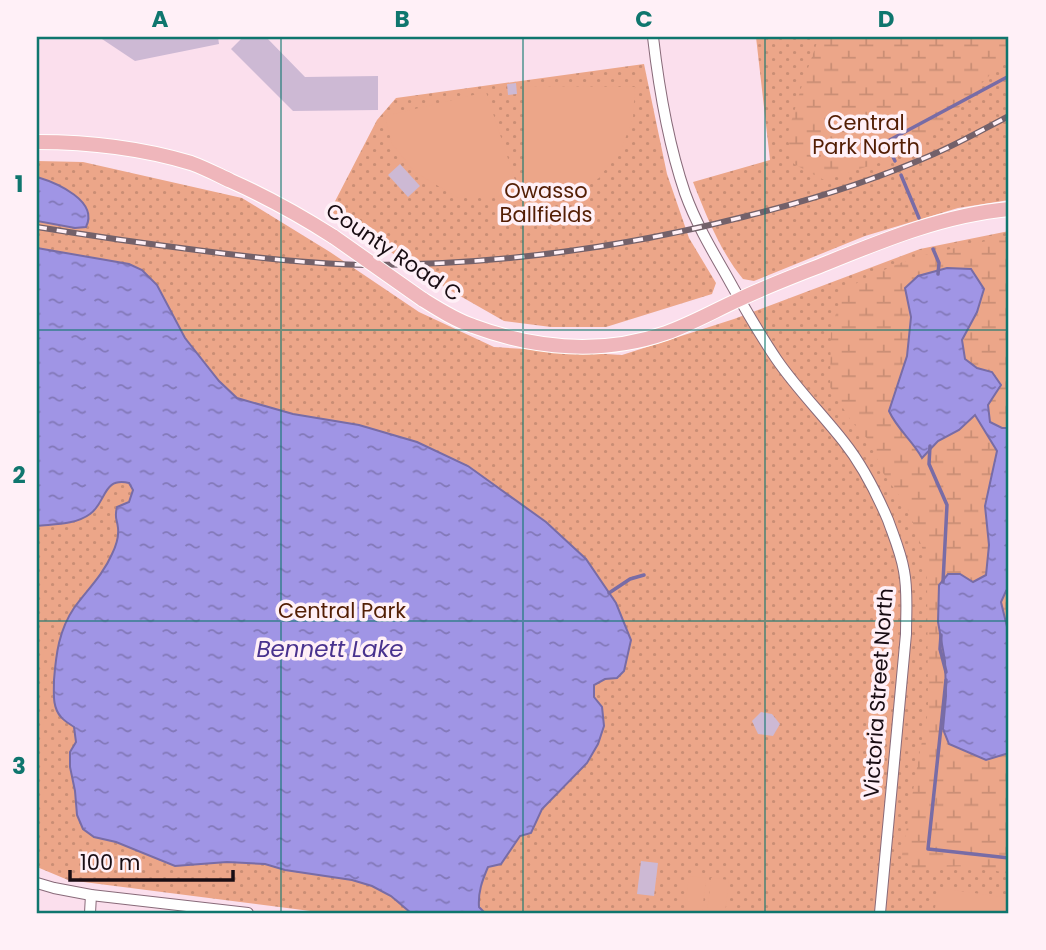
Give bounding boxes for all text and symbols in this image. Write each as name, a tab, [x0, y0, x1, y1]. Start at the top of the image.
text: A	[152, 3, 169, 35]
text: B	[394, 3, 410, 35]
text: C	[635, 3, 653, 35]
text: D	[878, 3, 894, 35]
park label: Central Park North	[812, 108, 920, 161]
text: 1	[15, 168, 23, 200]
park label: Owasso Ballfields	[500, 176, 592, 229]
street label: County Road C	[320, 196, 468, 308]
text: 2	[12, 459, 26, 491]
street label: Victoria Street North	[856, 587, 900, 799]
park label: Central Park	[278, 596, 406, 625]
water label: Bennett Lake	[256, 633, 404, 665]
text: 3	[12, 750, 26, 782]
scale bar	[70, 838, 233, 882]
text: 100 m	[80, 848, 140, 877]

